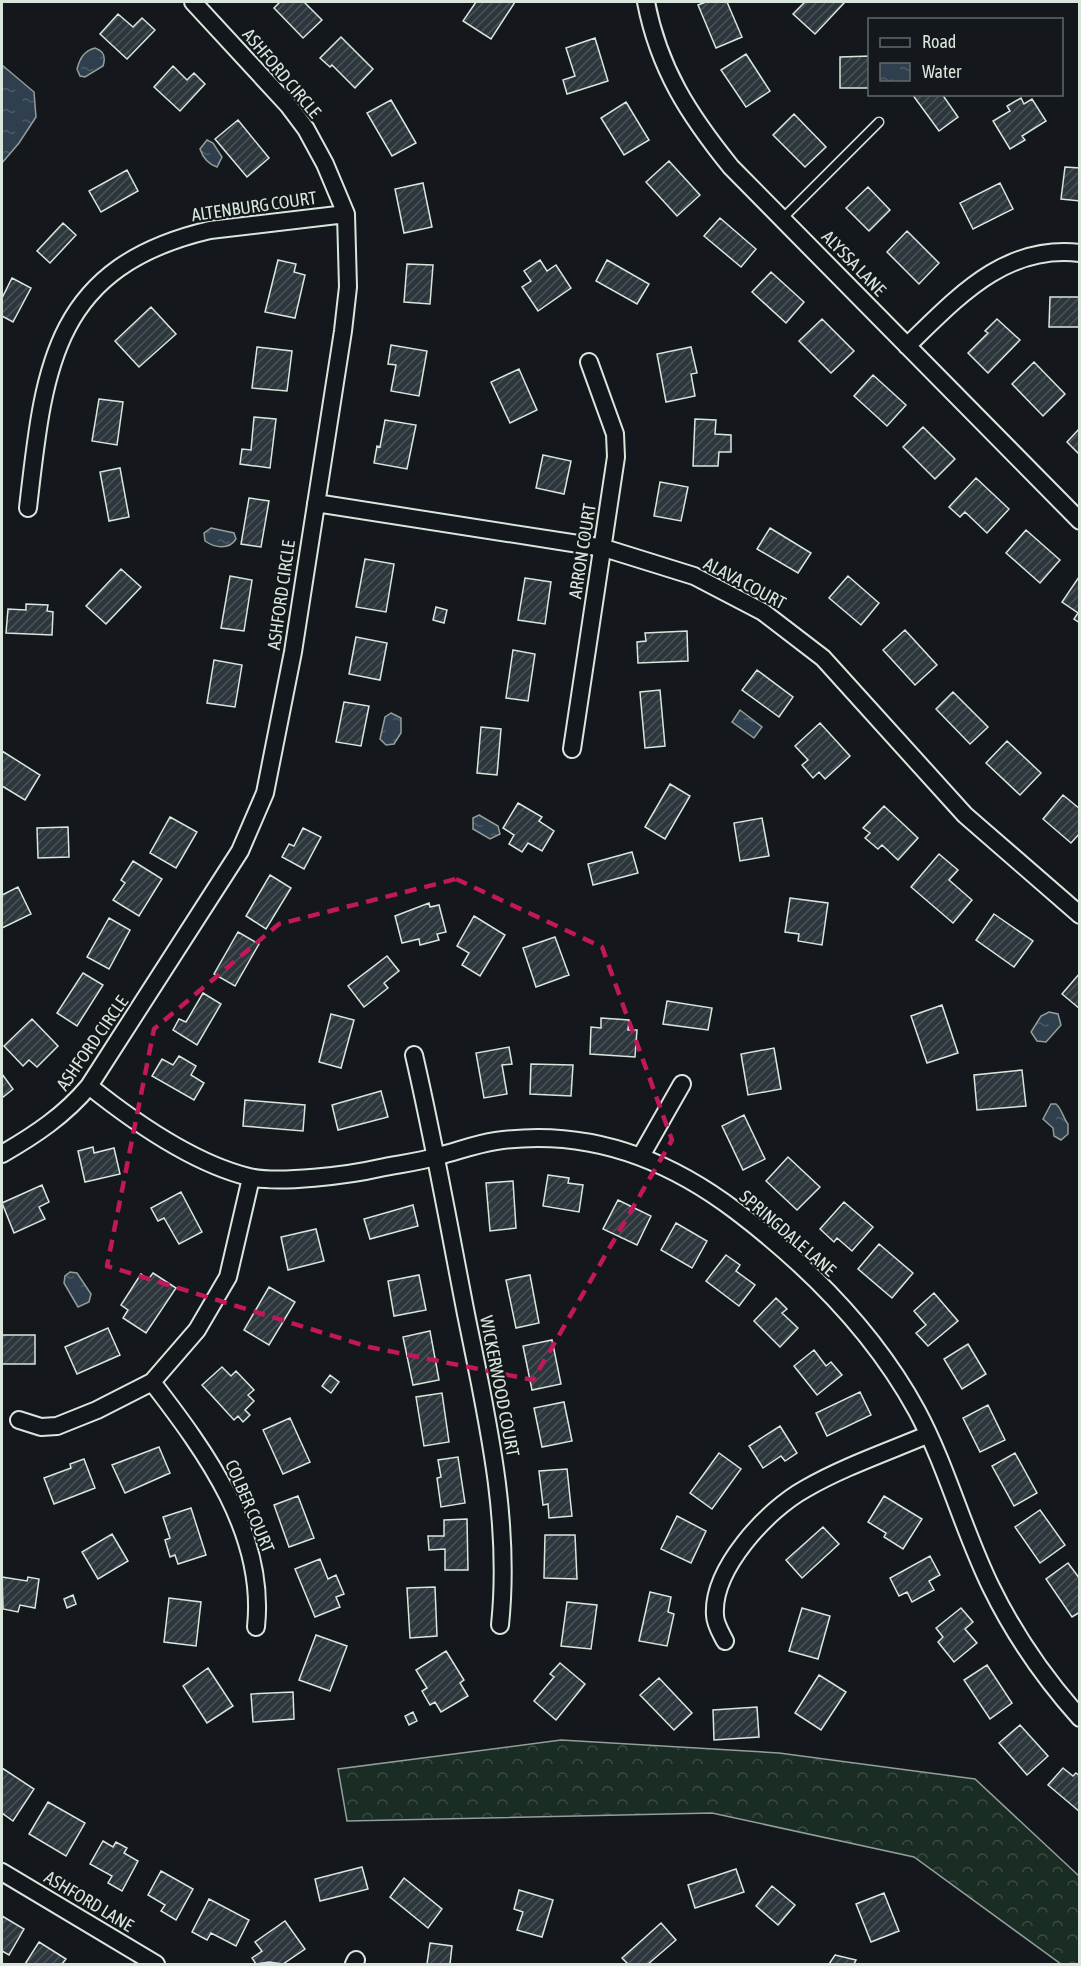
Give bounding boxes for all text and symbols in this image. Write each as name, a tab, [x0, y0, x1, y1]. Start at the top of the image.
legend	[868, 18, 1063, 96]
street label: ASHFORD CIRCLE	[238, 24, 326, 122]
text: Road	[922, 31, 956, 52]
text: Water	[922, 61, 962, 82]
street label: ALTENBURG COURT	[190, 187, 318, 225]
street label: ALYSSA LANE	[818, 226, 891, 300]
street label: ARRON COURT	[564, 502, 600, 600]
street label: ASHFORD CIRCLE	[263, 539, 299, 651]
street label: ALAVA COURT	[700, 553, 790, 613]
street label: ASHFORD CIRCLE	[52, 991, 132, 1094]
street label: SPRINGDALE LANE	[736, 1186, 840, 1281]
street label: WICKERWOOD COURT	[476, 1314, 524, 1458]
street label: COLBER COURT	[221, 1456, 279, 1556]
street label: ASHFORD LANE	[41, 1866, 138, 1936]

